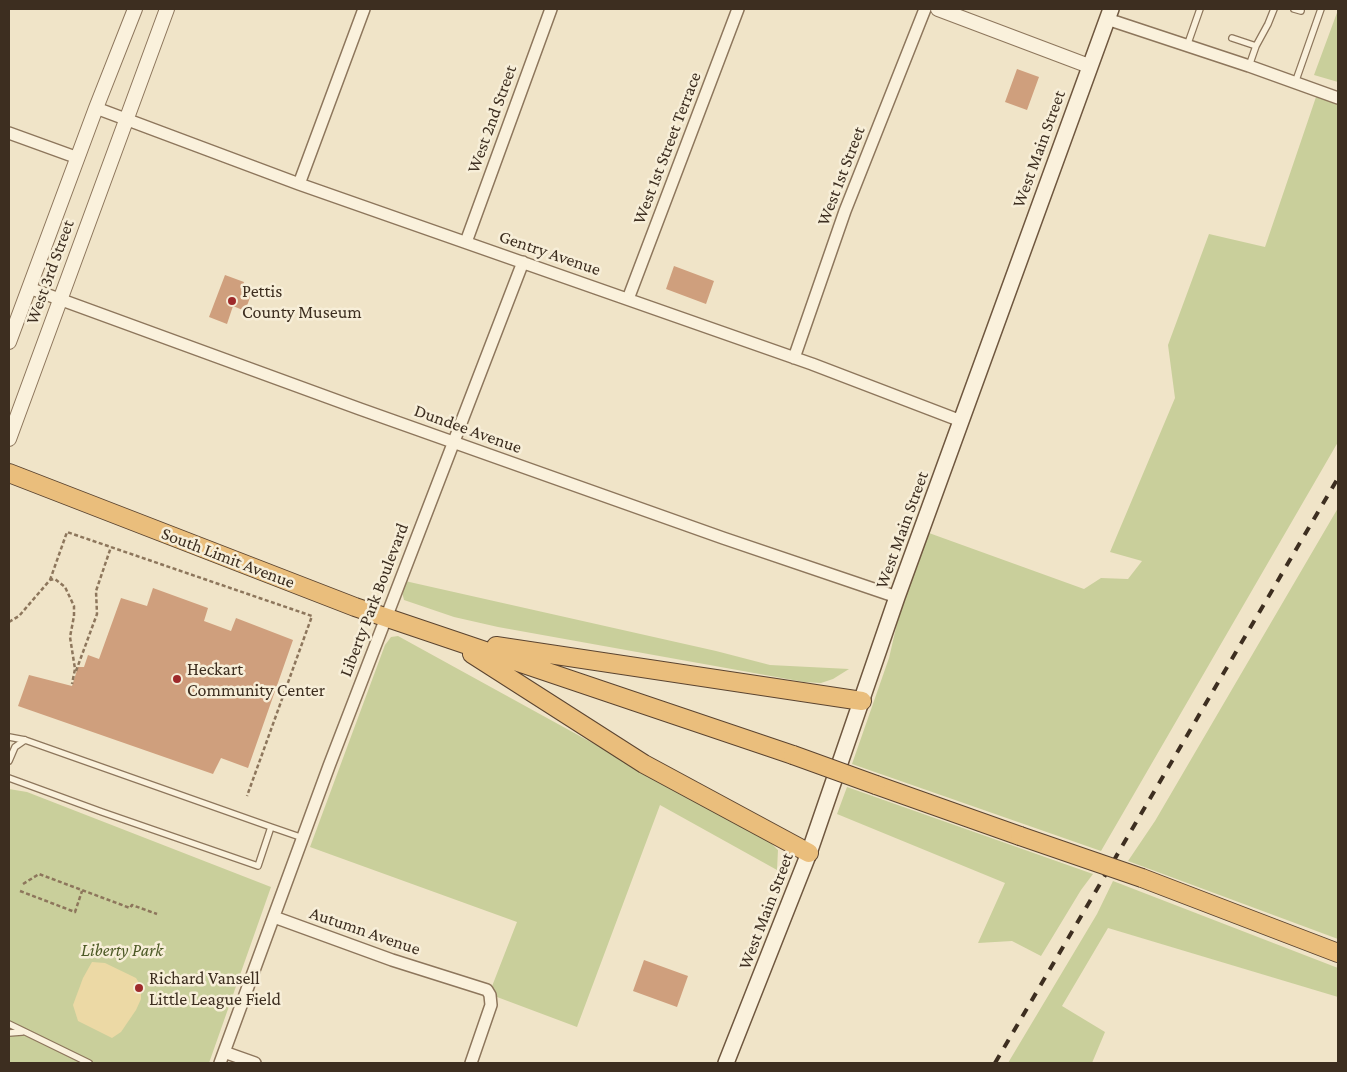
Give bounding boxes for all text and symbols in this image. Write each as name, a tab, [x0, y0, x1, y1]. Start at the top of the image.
street label: West 2nd Street	[462, 62, 522, 176]
street label: West 1st Street Terrace	[628, 69, 706, 227]
street label: West Main Street	[1008, 87, 1070, 211]
street label: West 1st Street	[812, 123, 870, 229]
street label: West 3rd Street	[21, 217, 79, 327]
street label: Gentry Avenue	[496, 226, 604, 280]
place label: Pettis County Museum	[242, 280, 362, 322]
marker: Pettis County Museum	[226, 295, 238, 307]
street label: Dundee Avenue	[411, 400, 525, 458]
street label: West Main Street	[871, 468, 933, 592]
street label: Liberty Park Boulevard	[335, 520, 413, 680]
street label: South Limit Avenue	[158, 523, 298, 593]
place label: Heckart Community Center	[187, 658, 325, 701]
marker: Heckart Community Center	[171, 673, 183, 685]
street label: West Main Street	[734, 850, 798, 972]
street label: Autumn Avenue	[307, 902, 423, 960]
park label: Liberty Park	[81, 939, 163, 961]
place label: Richard Vansell Little League Field	[149, 967, 281, 1010]
marker: Richard Vansell Little League Field	[133, 982, 145, 994]

